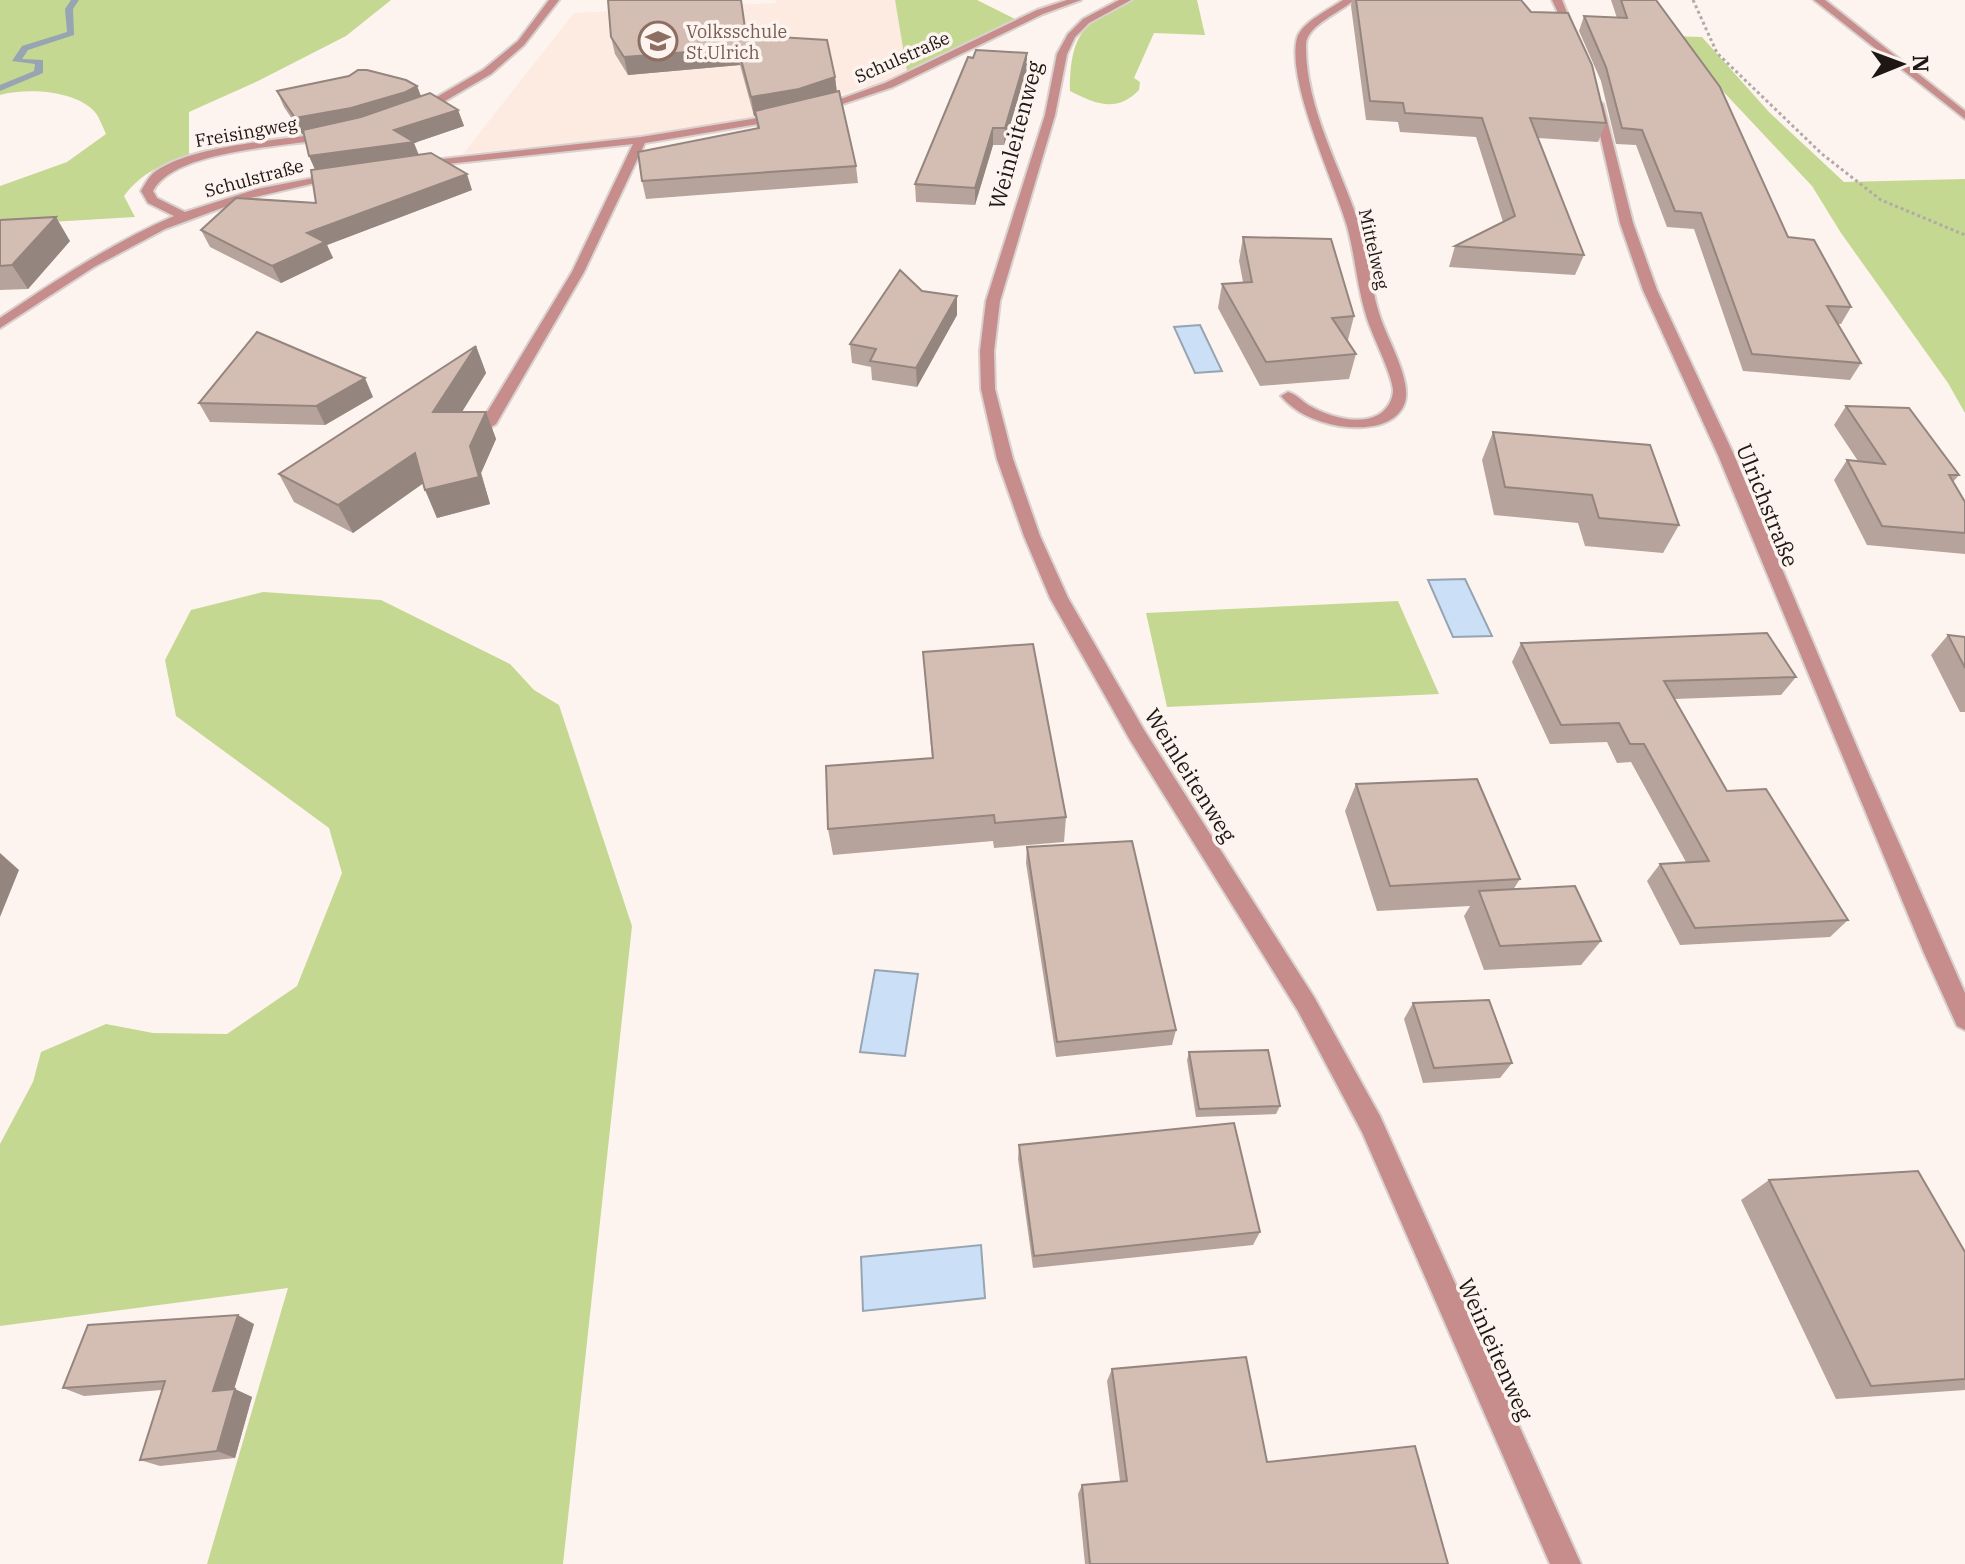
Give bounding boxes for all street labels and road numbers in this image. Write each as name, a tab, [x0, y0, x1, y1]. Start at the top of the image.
street label: Schulstraße	[851, 26, 953, 88]
street label: Weinleitenweg	[981, 58, 1049, 212]
street label: Freisingweg	[193, 112, 299, 152]
street label: Schulstraße	[202, 154, 306, 202]
street label: Mittelweg	[1354, 206, 1395, 292]
street label: Ulrichstraße	[1730, 439, 1806, 571]
street label: Weinleitenweg	[1138, 703, 1244, 847]
street label: Weinleitenweg	[1452, 1273, 1540, 1425]

